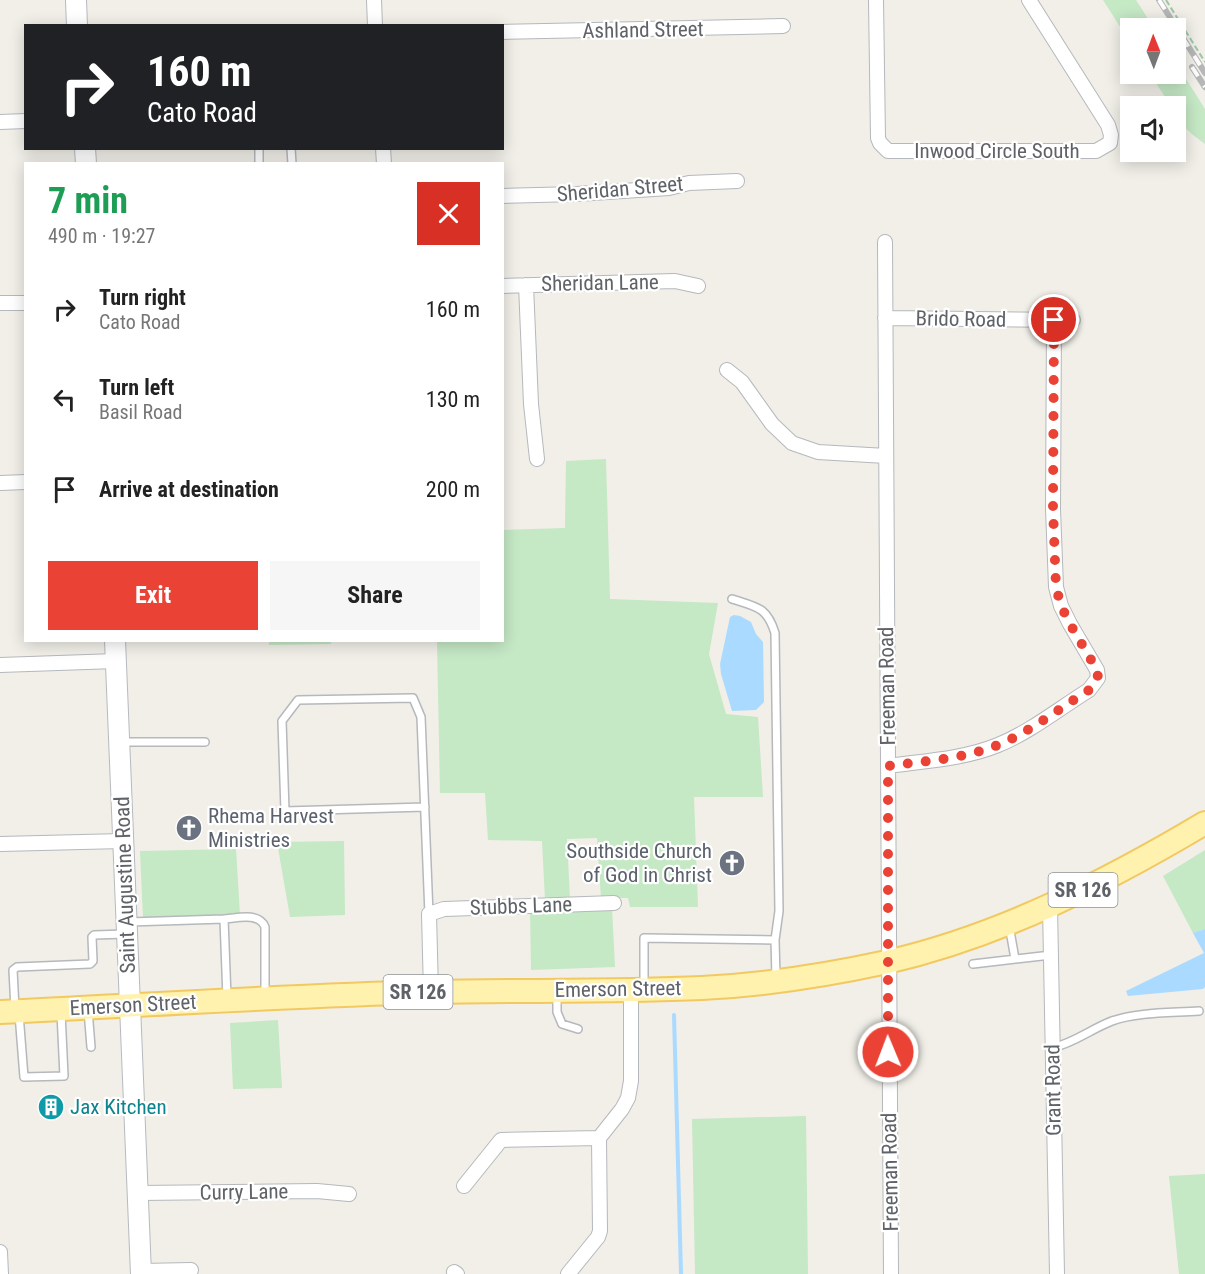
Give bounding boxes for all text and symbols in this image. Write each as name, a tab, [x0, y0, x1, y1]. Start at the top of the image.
street label: Ashland Street	[582, 17, 704, 43]
north arrow	[1120, 18, 1186, 84]
map controls	[1120, 18, 1186, 162]
text: 160 m	[147, 47, 252, 96]
icon: right	[48, 48, 126, 126]
button: sound	[1120, 96, 1186, 162]
text: Cato Road	[147, 97, 257, 129]
street label: Inwood Circle South	[914, 139, 1080, 163]
street label: Sheridan Street	[556, 172, 684, 206]
text: 7 min	[48, 180, 128, 222]
button: close	[417, 182, 480, 245]
text: 490 m · 19:27	[48, 224, 155, 248]
street label: Sheridan Lane	[541, 270, 659, 296]
text: Turn right	[99, 285, 186, 310]
icon: right	[48, 293, 81, 326]
pin	[1028, 294, 1079, 345]
text: 160 m	[426, 297, 480, 322]
icon: arrive	[1037, 303, 1070, 336]
street label: Brido Road	[915, 306, 1007, 332]
text: Cato Road	[99, 310, 180, 334]
text: Turn left	[99, 375, 174, 400]
icon: left	[48, 383, 81, 416]
text: 130 m	[426, 387, 480, 412]
text: Basil Road	[99, 400, 183, 424]
icon: arrive	[48, 473, 81, 506]
text: Arrive at destination	[99, 477, 279, 502]
text: 200 m	[426, 477, 480, 502]
button: Exit	[48, 561, 258, 630]
button: Share	[270, 561, 480, 630]
street label: Freeman Road	[874, 626, 900, 746]
street label: Saint Augustine Road	[110, 796, 140, 974]
place label: Rhema Harvest Ministries	[208, 804, 334, 852]
church icon: Rhema Harvest Ministries	[174, 813, 204, 843]
place label: Southside Church of God in Christ	[566, 839, 712, 887]
church icon: Southside Church of God in Christ	[717, 848, 747, 878]
road number: SR 126	[1048, 873, 1118, 907]
street label: Stubbs Lane	[469, 892, 573, 920]
road number: SR 126	[384, 975, 452, 1009]
street label: Emerson Street	[554, 976, 682, 1002]
street label: Emerson Street	[69, 990, 197, 1020]
position arrow	[856, 1020, 920, 1084]
street label: Grant Road	[1040, 1044, 1066, 1136]
building icon: Jax Kitchen	[36, 1092, 66, 1122]
place label: Jax Kitchen	[70, 1095, 167, 1119]
street label: Freeman Road	[877, 1112, 903, 1232]
street label: Curry Lane	[199, 1179, 289, 1205]

